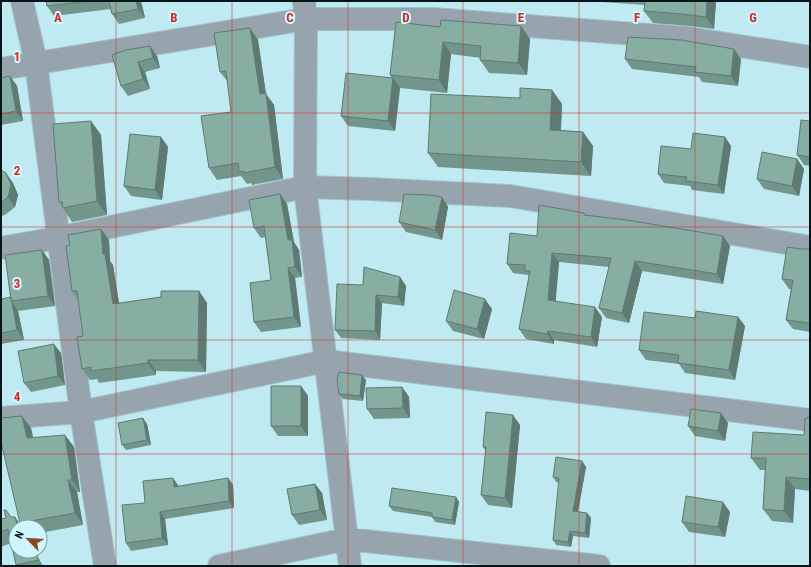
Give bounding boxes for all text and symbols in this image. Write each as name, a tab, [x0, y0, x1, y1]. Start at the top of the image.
text: A	[54, 10, 62, 25]
text: B	[170, 10, 178, 25]
text: C	[286, 10, 294, 25]
text: D	[402, 10, 410, 25]
text: E	[518, 10, 525, 25]
text: F	[634, 10, 640, 25]
text: G	[749, 10, 757, 25]
text: 1	[14, 49, 20, 64]
text: 2	[14, 163, 21, 178]
text: 3	[14, 276, 20, 291]
text: 4	[14, 389, 21, 404]
north arrow	[8, 519, 48, 559]
text: N	[12, 529, 27, 541]

